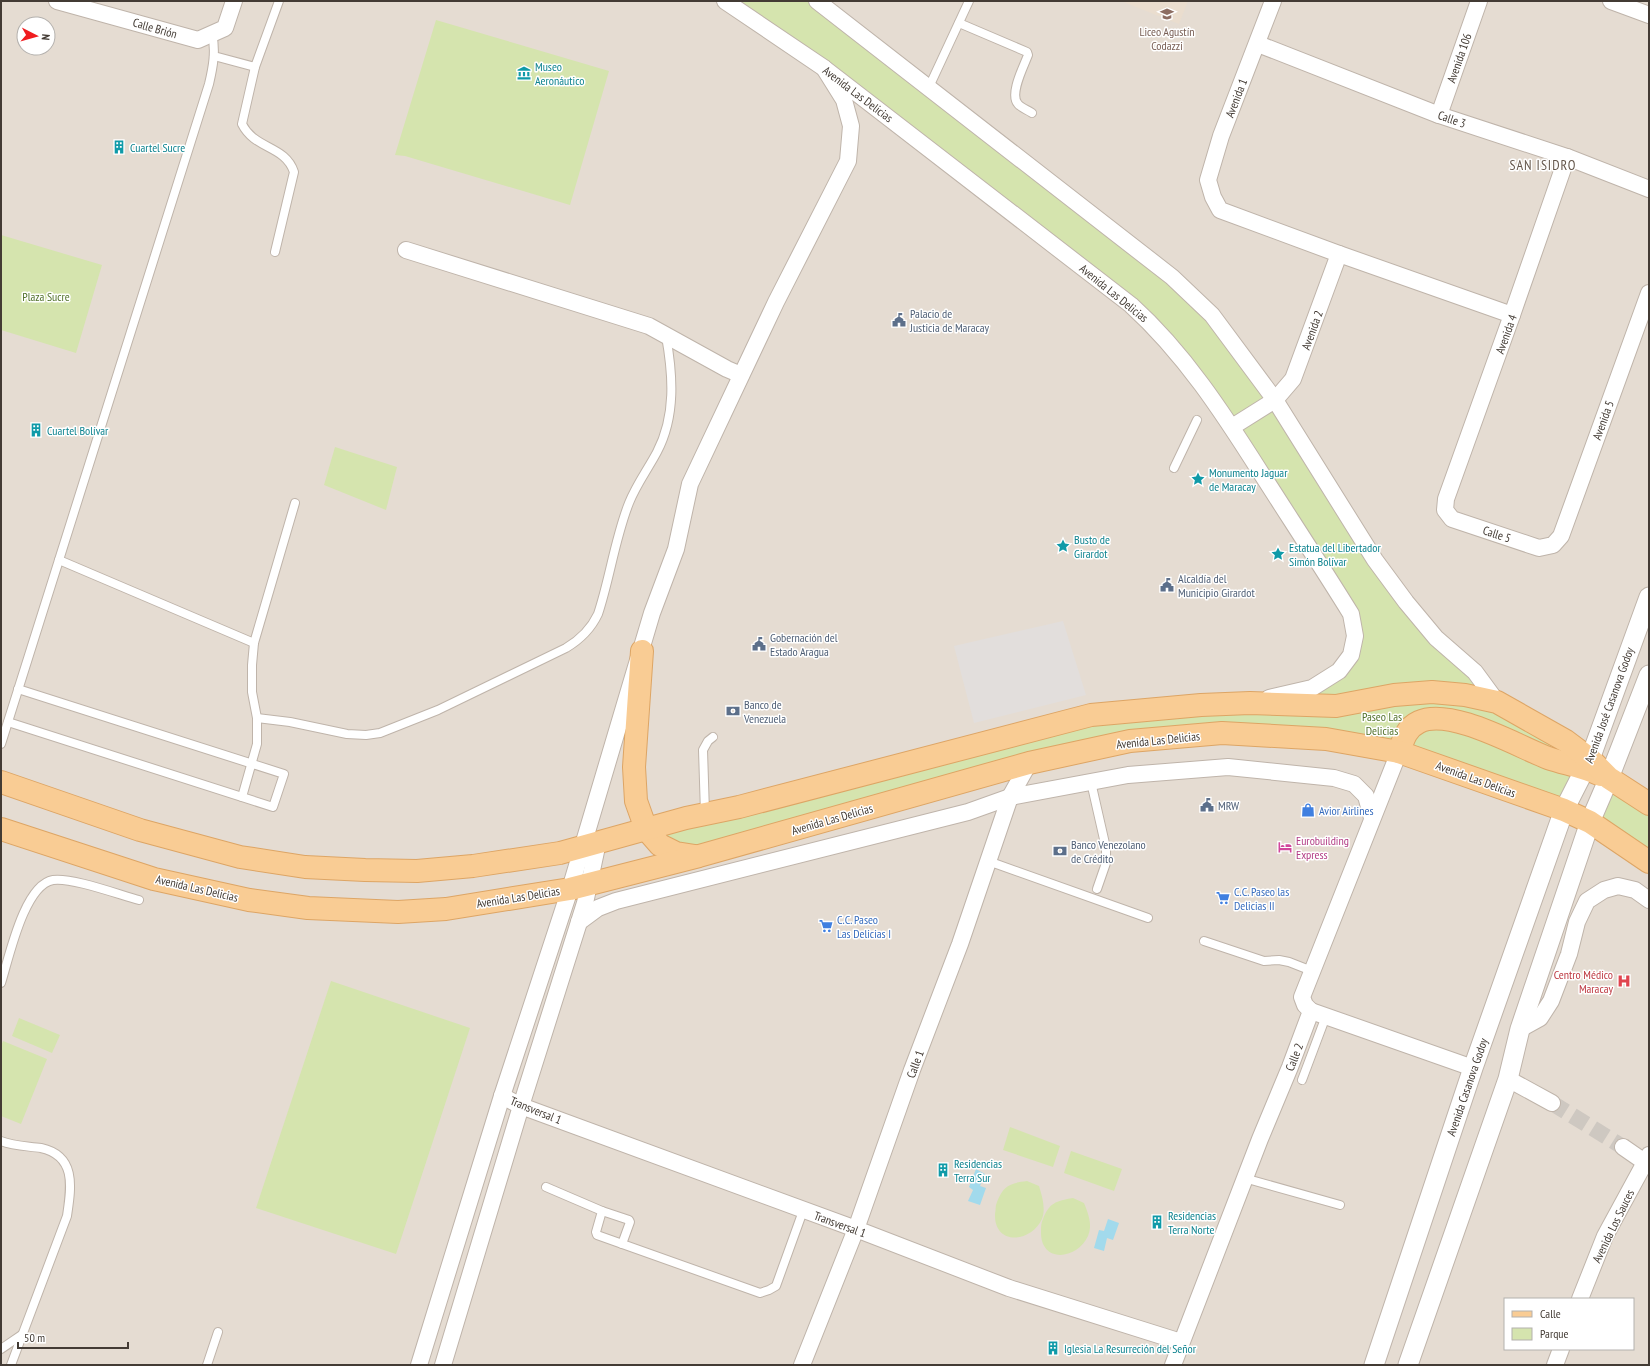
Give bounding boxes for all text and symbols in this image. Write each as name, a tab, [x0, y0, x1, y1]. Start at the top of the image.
school or university icon: Liceo Agustín Codazzi	[1159, 6, 1175, 22]
street label: Calle Brión	[131, 15, 179, 41]
north arrow	[16, 16, 56, 56]
place label: Liceo Agustín Codazzi	[1139, 24, 1195, 53]
street label: Avenida 106	[1444, 31, 1474, 85]
text: N	[39, 33, 53, 41]
place label: Museo Aeronáutico	[535, 59, 584, 88]
street label: Avenida Las Delicias	[820, 63, 896, 125]
museum icon: Museo Aeronáutico	[516, 65, 532, 81]
street label: Avenida 1	[1222, 76, 1250, 120]
street label: Calle 3	[1436, 107, 1468, 131]
building icon: Cuartel Sucre	[111, 139, 127, 155]
place label: Cuartel Sucre	[130, 140, 185, 155]
district label: SAN ISIDRO	[1510, 156, 1577, 174]
street label: Avenida Las Delicias	[1077, 261, 1151, 325]
park label: Plaza Sucre	[22, 289, 70, 304]
place label: Palacio de Justicia de Maracay	[909, 306, 990, 335]
street label: Avenida 2	[1298, 308, 1326, 352]
public building icon: Palacio de Justicia de Maracay	[891, 312, 907, 328]
street label: Avenida 4	[1492, 312, 1520, 356]
street label: Avenida 5	[1589, 398, 1617, 442]
building icon: Cuartel Bolívar	[28, 422, 44, 438]
place label: Cuartel Bolívar	[47, 423, 109, 438]
place label: Monumento Jaguar de Maracay	[1209, 465, 1288, 494]
place icon: Monumento Jaguar de Maracay	[1190, 471, 1206, 487]
street label: Calle 5	[1481, 522, 1513, 546]
place label: Busto de Girardot	[1074, 532, 1110, 561]
place icon: Busto de Girardot	[1055, 538, 1071, 554]
place label: Estatua del Libertador Simón Bolívar	[1289, 540, 1381, 569]
place icon: Estatua del Libertador Simón Bolívar	[1270, 546, 1286, 562]
place label: Alcaldía del Municipio Girardot	[1178, 571, 1255, 600]
public building icon: Alcaldía del Municipio Girardot	[1159, 577, 1175, 593]
place label: Gobernación del Estado Aragua	[770, 630, 838, 659]
public building icon: Gobernación del Estado Aragua	[751, 636, 767, 652]
street label: Avenida José Casanova Godoy	[1581, 645, 1637, 765]
place label: Banco de Venezuela	[743, 697, 786, 726]
bank icon: Banco de Venezuela	[725, 703, 741, 719]
park label: Paseo Las Delicias	[1362, 709, 1402, 738]
street label: Avenida Las Delicias	[1115, 728, 1201, 752]
street label: Avenida Las Delicias	[1434, 758, 1518, 800]
public building icon: MRW	[1199, 797, 1215, 813]
place label: MRW	[1218, 798, 1239, 813]
street label: Avenida Las Delicias	[790, 800, 874, 838]
shop icon: Avior Airlines	[1300, 802, 1316, 818]
place label: Avior Airlines	[1319, 803, 1374, 818]
place label: Eurobuilding Express	[1296, 833, 1349, 862]
place label: Banco Venezolano de Crédito	[1071, 837, 1146, 866]
hotel icon: Eurobuilding Express	[1277, 839, 1293, 855]
bank icon: Banco Venezolano de Crédito	[1052, 843, 1068, 859]
street label: Avenida Las Delicias	[154, 871, 240, 905]
street label: Avenida Las Delicias	[475, 883, 561, 911]
place label: C.C. Paseo las Delicias II	[1234, 884, 1289, 913]
supermarket icon: C.C. Paseo las Delicias II	[1215, 890, 1231, 906]
place label: C.C. Paseo Las Delicias I	[837, 912, 891, 941]
supermarket icon: C.C. Paseo Las Delicias I	[818, 918, 834, 934]
place label: Centro Médico Maracay	[1554, 967, 1613, 996]
hospital icon: Centro Médico Maracay	[1616, 973, 1632, 989]
street label: Avenida Casanova Godoy	[1443, 1036, 1491, 1138]
street label: Calle 2	[1282, 1041, 1306, 1073]
street label: Calle 1	[903, 1048, 927, 1080]
street label: Transversal 1	[508, 1093, 564, 1127]
place label: Residencias Terra Sur	[954, 1156, 1002, 1185]
building icon: Residencias Terra Sur	[935, 1162, 951, 1178]
street label: Avenida Los Sauces	[1589, 1187, 1637, 1265]
street label: Transversal 1	[812, 1208, 868, 1240]
place label: Residencias Terra Norte	[1168, 1208, 1216, 1237]
building icon: Residencias Terra Norte	[1149, 1214, 1165, 1230]
legend	[1504, 1298, 1634, 1350]
text: Calle	[1540, 1306, 1561, 1321]
scale bar	[18, 1324, 128, 1350]
text: Parque	[1540, 1326, 1569, 1341]
text: 50 m	[24, 1330, 45, 1345]
building icon: Iglesia La Resurreción del Señor	[1045, 1340, 1061, 1356]
place label: Iglesia La Resurreción del Señor	[1064, 1341, 1197, 1356]

